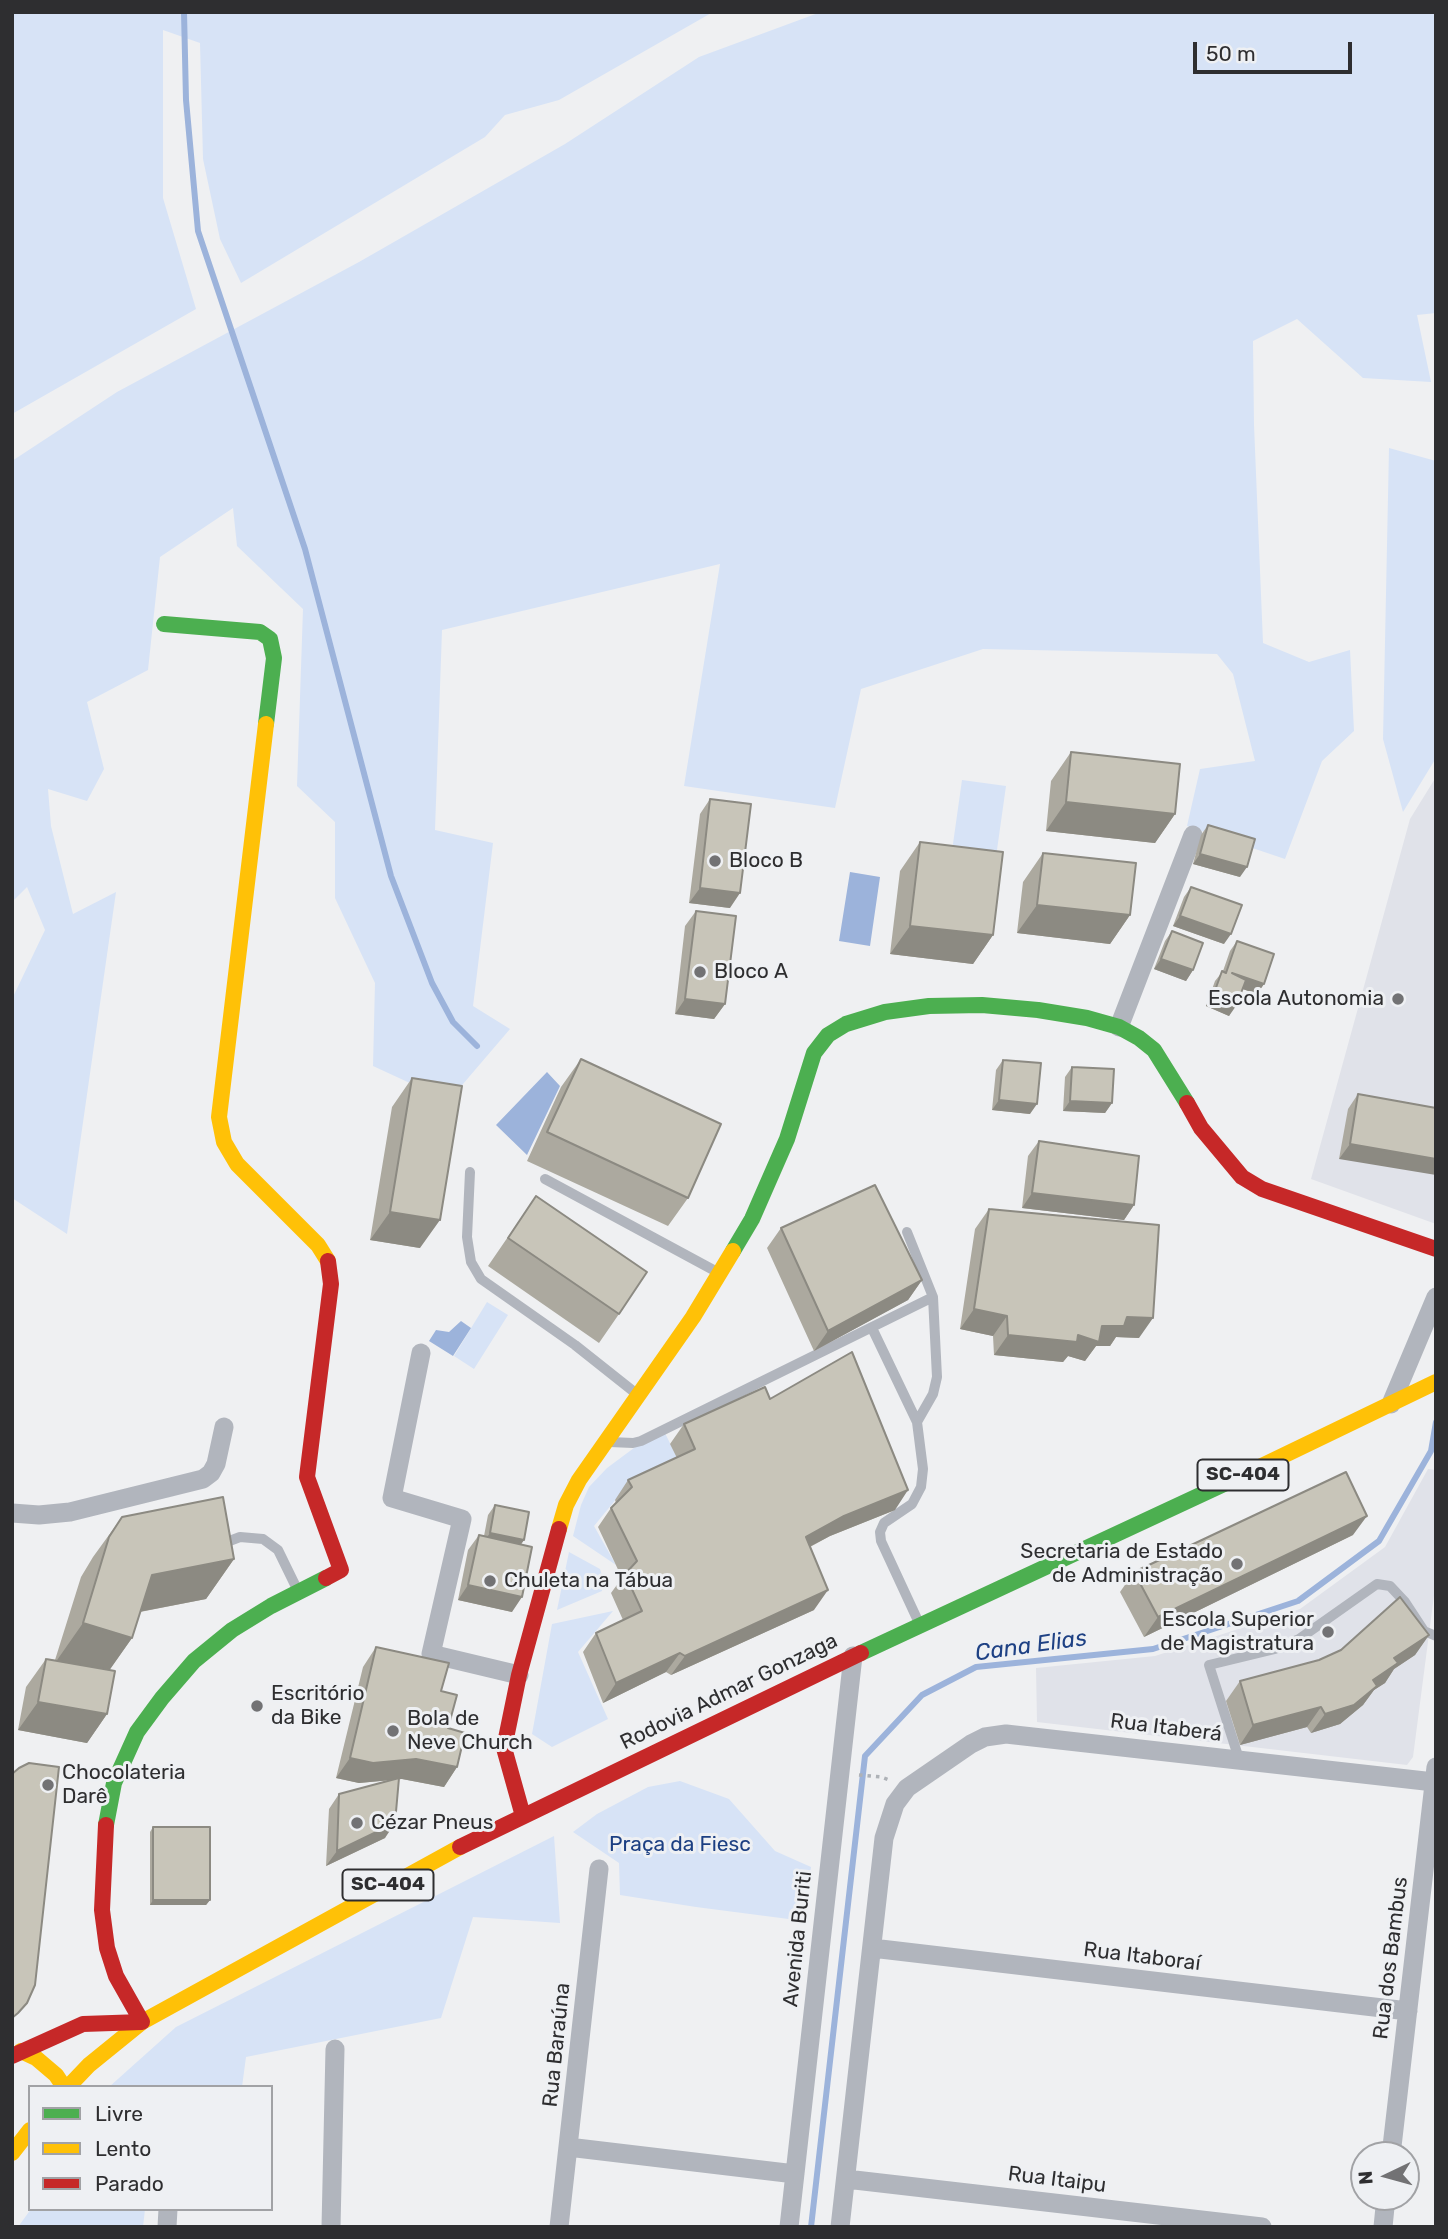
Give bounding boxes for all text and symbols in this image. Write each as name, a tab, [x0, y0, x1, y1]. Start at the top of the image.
scale bar	[1196, 28, 1355, 72]
text: 50 m	[1206, 41, 1256, 66]
place label: Bloco B	[729, 848, 803, 874]
marker: Bloco B	[707, 853, 723, 869]
place label: Bloco A	[714, 959, 788, 985]
marker: Bloco A	[692, 964, 708, 980]
place label: Escola Autonomia	[1208, 986, 1384, 1012]
marker: Escola Autonomia	[1390, 991, 1406, 1007]
road number: SC-404	[1198, 1460, 1288, 1490]
place label: Secretaria de Estado de Administração	[1020, 1539, 1223, 1589]
marker: Secretaria de Estado de Administração	[1229, 1556, 1245, 1572]
place label: Chuleta na Tábua	[504, 1568, 673, 1594]
marker: Chuleta na Tábua	[482, 1573, 498, 1589]
place label: Escola Superior de Magistratura	[1160, 1607, 1314, 1657]
marker: Escola Superior de Magistratura	[1320, 1624, 1336, 1640]
water label: Cana Elias	[973, 1625, 1089, 1667]
street label: Rodovia Admar Gonzaga	[616, 1628, 842, 1756]
place label: Escritório da Bike	[271, 1681, 364, 1731]
marker: Escritório da Bike	[249, 1698, 265, 1714]
place label: Bola de Neve Church	[407, 1706, 533, 1756]
street label: Rua Itaberá	[1109, 1709, 1223, 1747]
marker: Bola de Neve Church	[385, 1723, 401, 1739]
place label: Chocolateria Darê	[62, 1760, 186, 1810]
marker: Chocolateria Darê	[40, 1777, 56, 1793]
place label: Cézar Pneus	[371, 1810, 493, 1836]
marker: Cézar Pneus	[349, 1815, 365, 1831]
park label: Praça da Fiesc	[609, 1832, 751, 1858]
road number: SC-404	[342, 1870, 434, 1900]
street label: Avenida Buriti	[778, 1870, 818, 2008]
street label: Rua dos Bambus	[1369, 1875, 1413, 2041]
street label: Rua Itaboraí	[1082, 1937, 1202, 1977]
street label: Rua Baraúna	[538, 1981, 576, 2109]
legend	[28, 2085, 273, 2211]
text: Livre	[95, 2101, 143, 2126]
text: Lento	[95, 2136, 151, 2161]
north arrow	[1350, 2141, 1420, 2211]
street label: Rua Itaipu	[1006, 2161, 1108, 2199]
text: N	[1354, 2170, 1378, 2186]
text: Parado	[95, 2171, 164, 2196]

